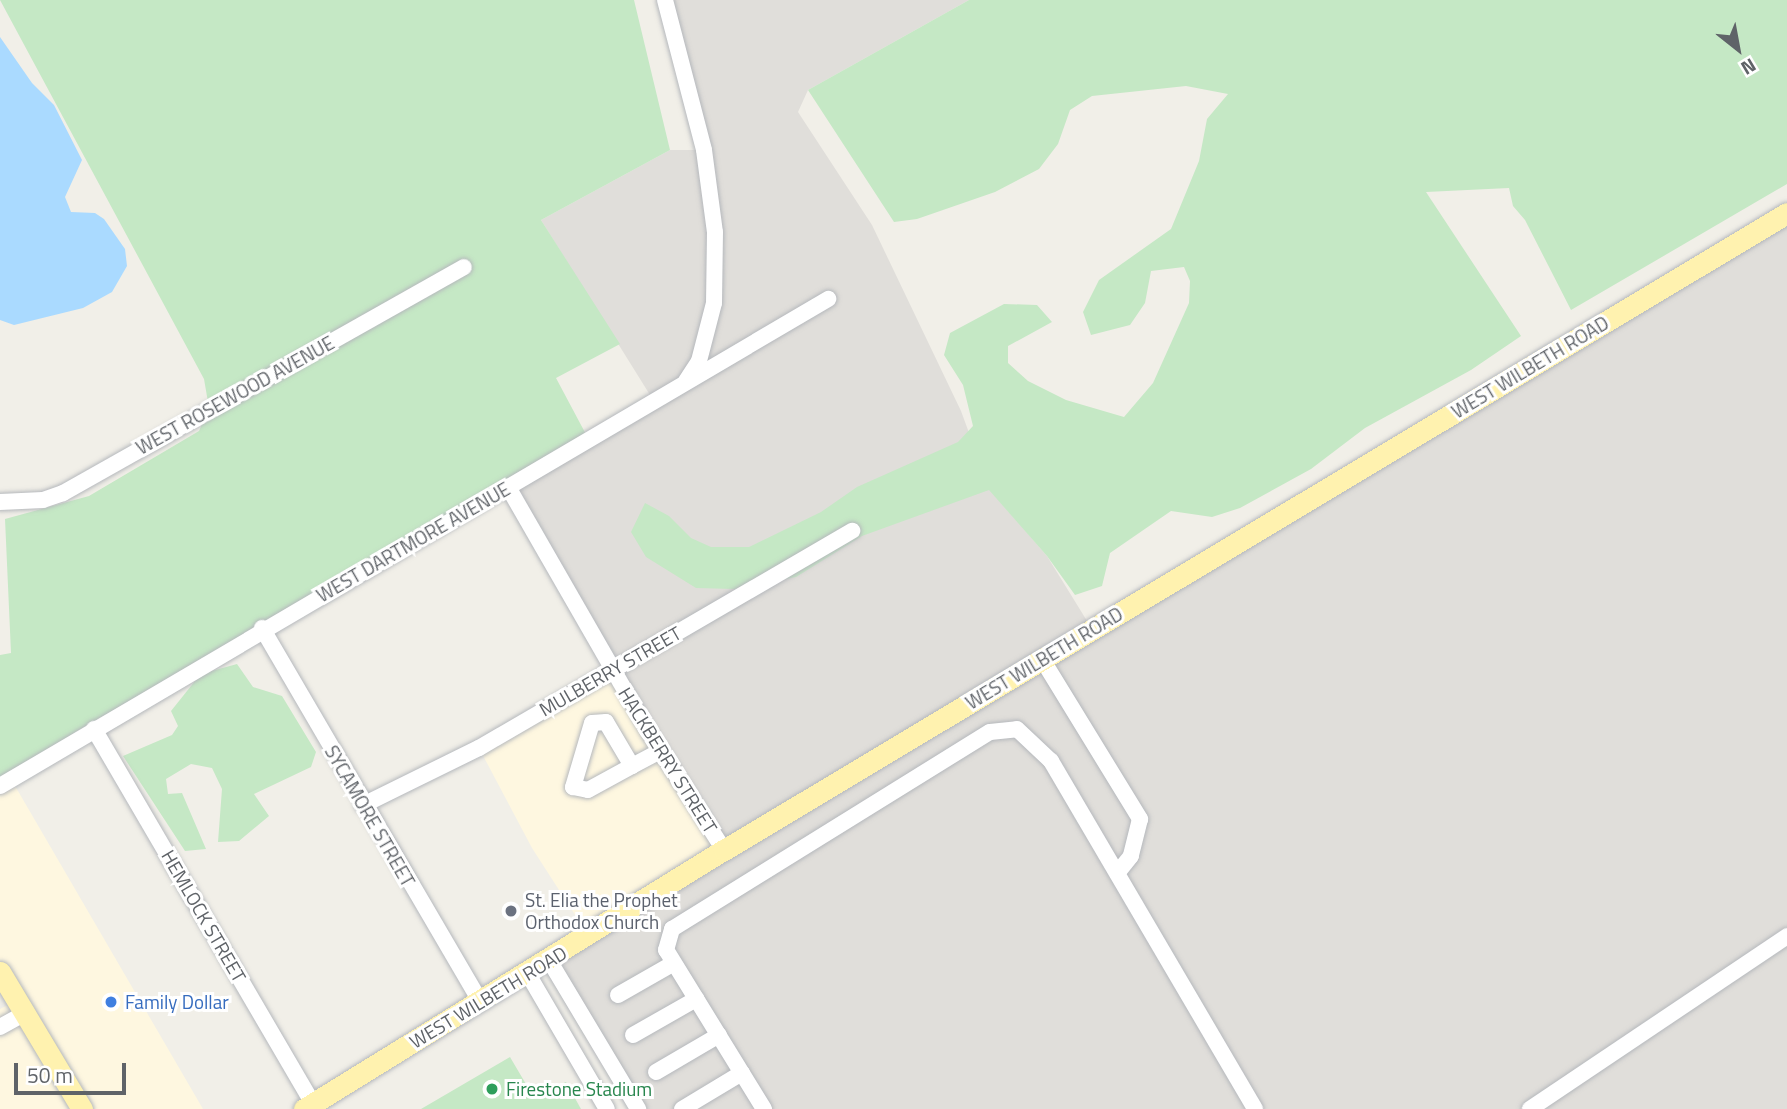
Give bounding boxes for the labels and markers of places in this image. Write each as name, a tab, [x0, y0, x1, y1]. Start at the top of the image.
place label: St. Elia the Prophet Orthodox Church	[525, 889, 678, 933]
marker: St. Elia the Prophet Orthodox Church	[503, 903, 519, 919]
place label: Family Dollar	[125, 991, 229, 1013]
marker: Family Dollar	[103, 994, 119, 1010]
place label: Firestone Stadium	[506, 1078, 652, 1100]
marker: Firestone Stadium	[484, 1081, 500, 1097]

